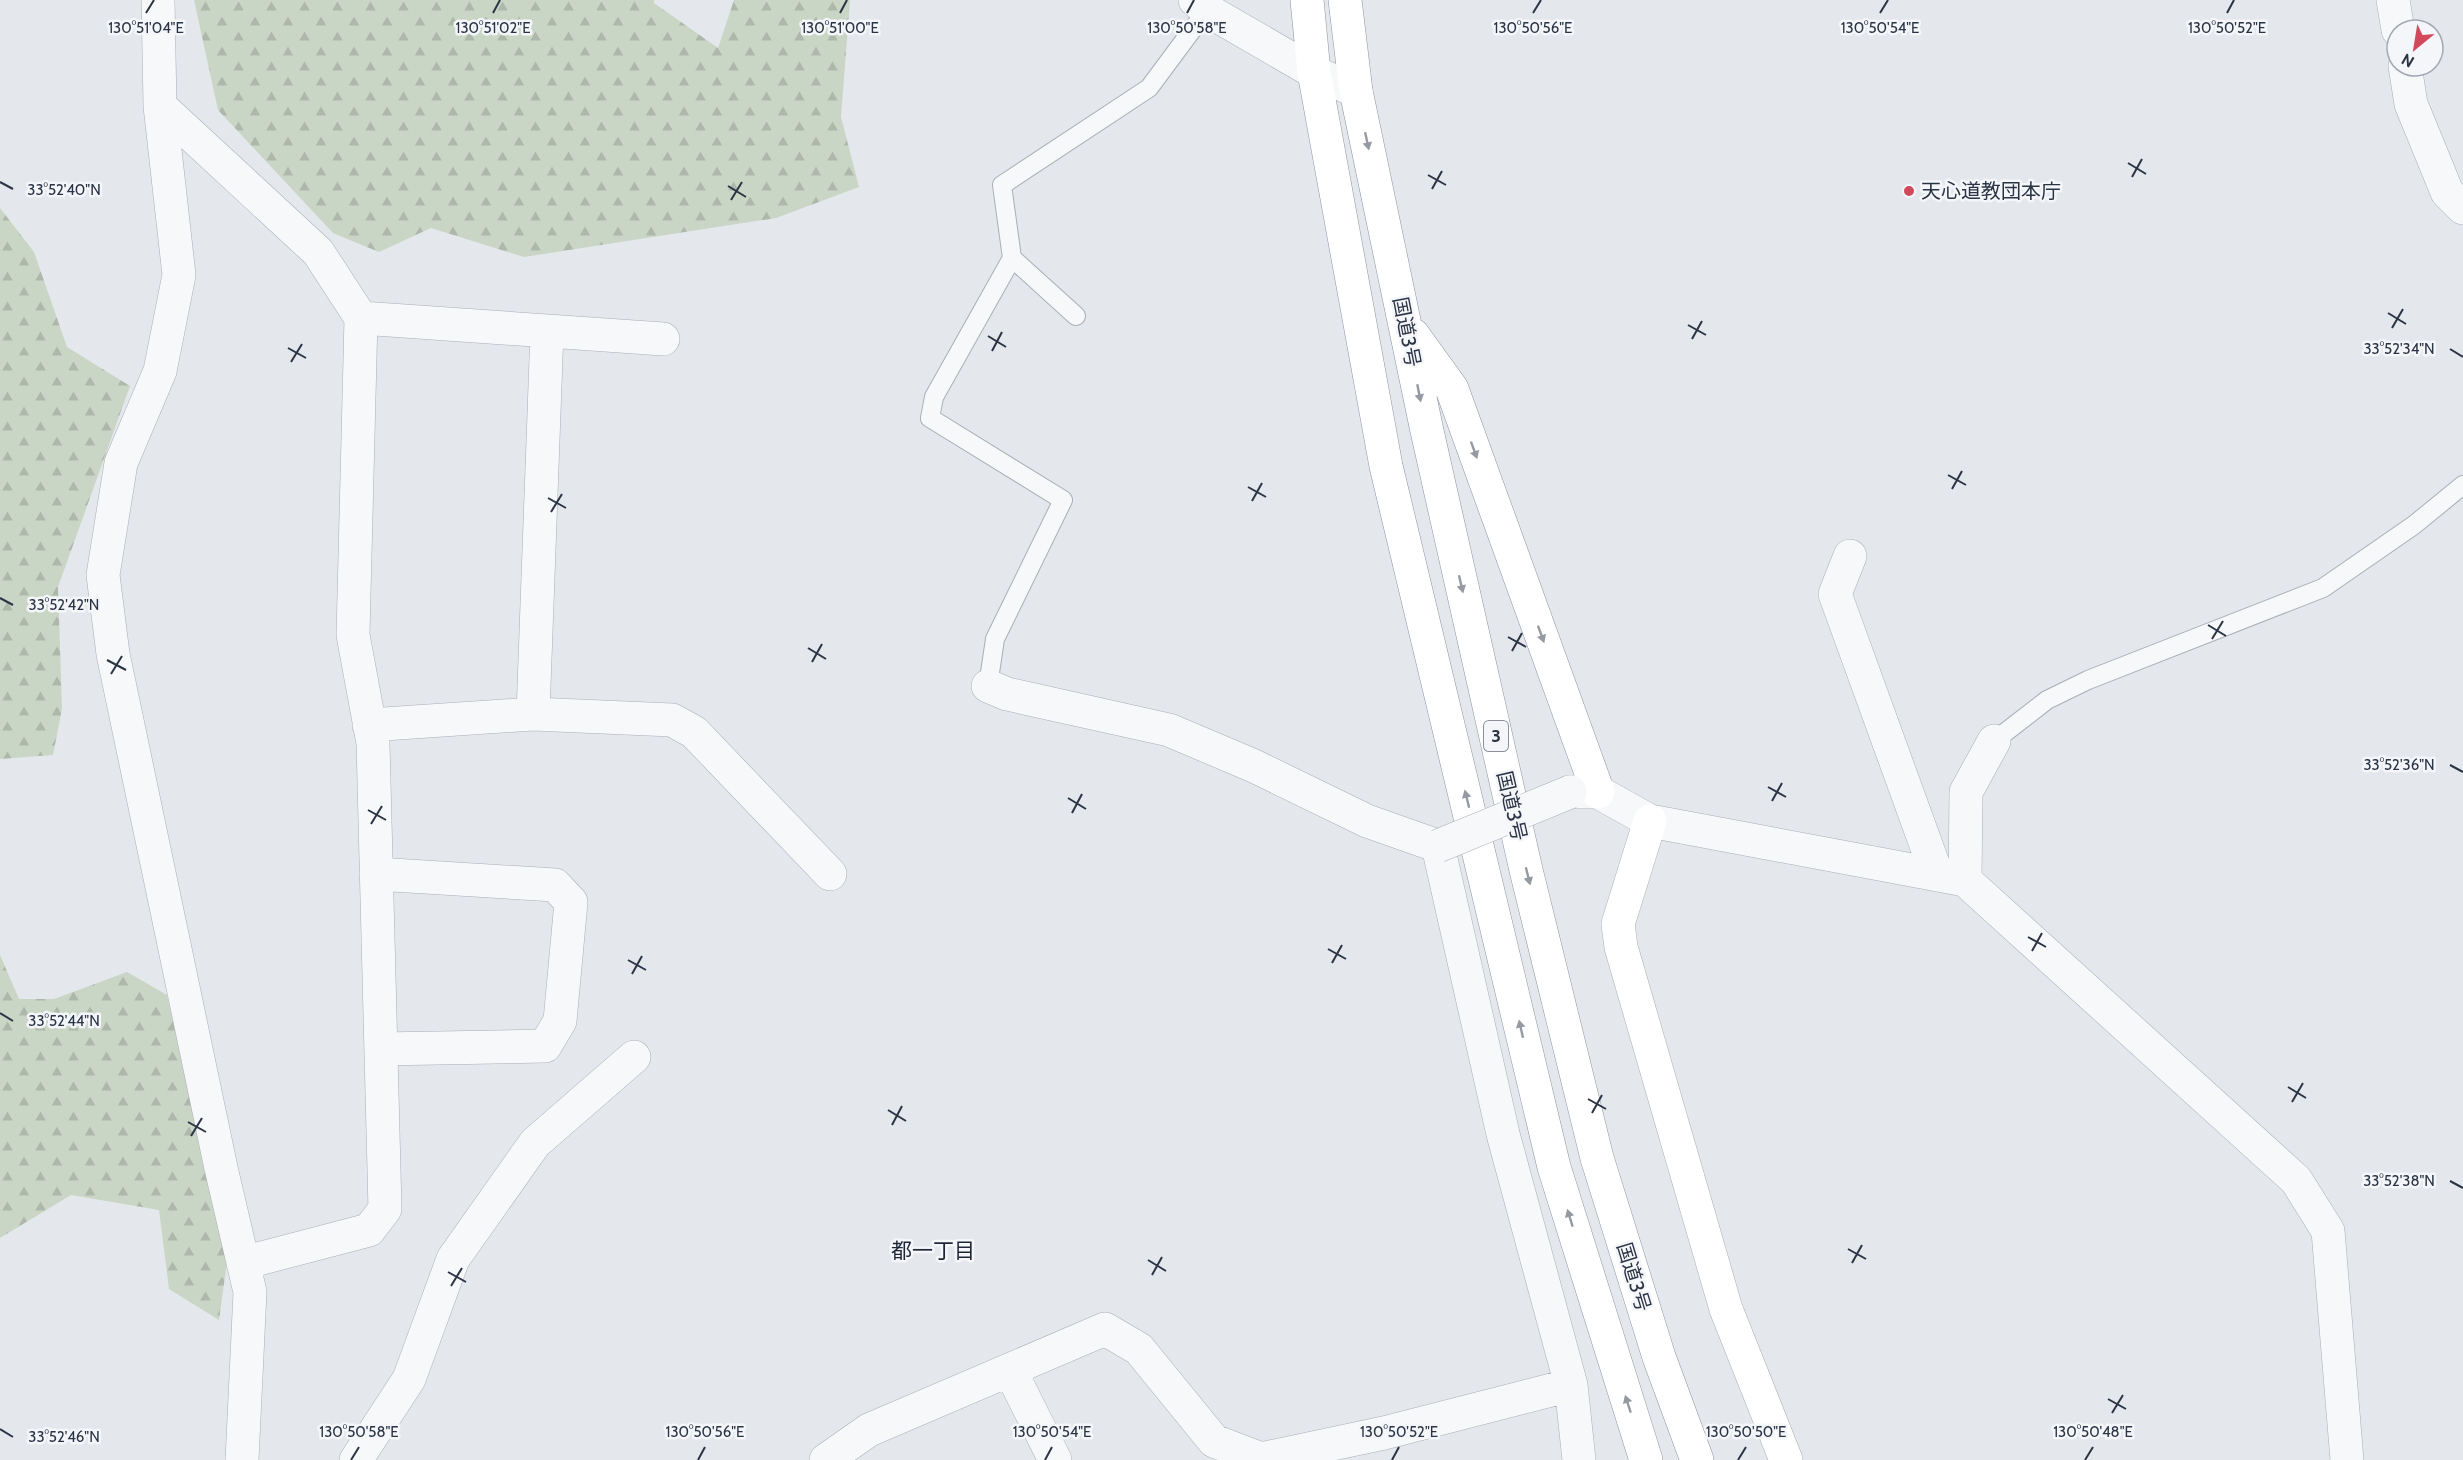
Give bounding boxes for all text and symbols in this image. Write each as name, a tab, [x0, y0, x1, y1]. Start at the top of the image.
north arrow	[2385, 18, 2445, 78]
text: 130°51'04"E	[108, 19, 184, 37]
text: 130°51'02"E	[456, 19, 530, 37]
text: 130°51'00"E	[801, 19, 879, 37]
text: 130°50'58"E	[1147, 19, 1227, 37]
text: 130°50'56"E	[1494, 19, 1572, 37]
text: 130°50'54"E	[1841, 19, 1919, 37]
text: 130°50'52"E	[2188, 19, 2266, 37]
text: N	[2398, 50, 2417, 72]
one-way arrow	[1363, 131, 1372, 150]
place label: 天心道教団本庁	[1921, 179, 2061, 203]
text: 33°52'40"N	[27, 181, 101, 199]
marker: 天心道教団本庁	[1902, 184, 1916, 198]
street label: 国道3号	[1388, 295, 1426, 369]
text: 33°52'34"N	[2363, 340, 2435, 358]
one-way arrow	[1415, 384, 1424, 403]
one-way arrow	[1470, 441, 1480, 459]
one-way arrow	[1457, 574, 1467, 593]
text: 33°52'42"N	[29, 596, 99, 614]
one-way arrow	[1536, 625, 1546, 643]
road number: 3	[1484, 721, 1508, 751]
text: 33°52'36"N	[2363, 756, 2435, 774]
street label: 国道3号	[1492, 769, 1532, 843]
one-way arrow	[1461, 790, 1471, 808]
one-way arrow	[1523, 867, 1533, 885]
text: 33°52'44"N	[28, 1012, 100, 1030]
one-way arrow	[1516, 1020, 1526, 1039]
text: 33°52'38"N	[2363, 1172, 2435, 1190]
one-way arrow	[1565, 1209, 1574, 1227]
district label: 都一丁目	[891, 1238, 975, 1263]
street label: 国道3号	[1612, 1240, 1656, 1314]
one-way arrow	[1623, 1395, 1632, 1413]
text: 130°50'58"E	[319, 1423, 399, 1441]
text: 130°50'56"E	[666, 1423, 744, 1441]
text: 130°50'54"E	[1013, 1423, 1091, 1441]
text: 130°50'52"E	[1360, 1423, 1438, 1441]
text: 130°50'50"E	[1706, 1423, 1786, 1441]
text: 130°50'48"E	[2053, 1423, 2133, 1441]
text: 33°52'46"N	[28, 1428, 100, 1446]

